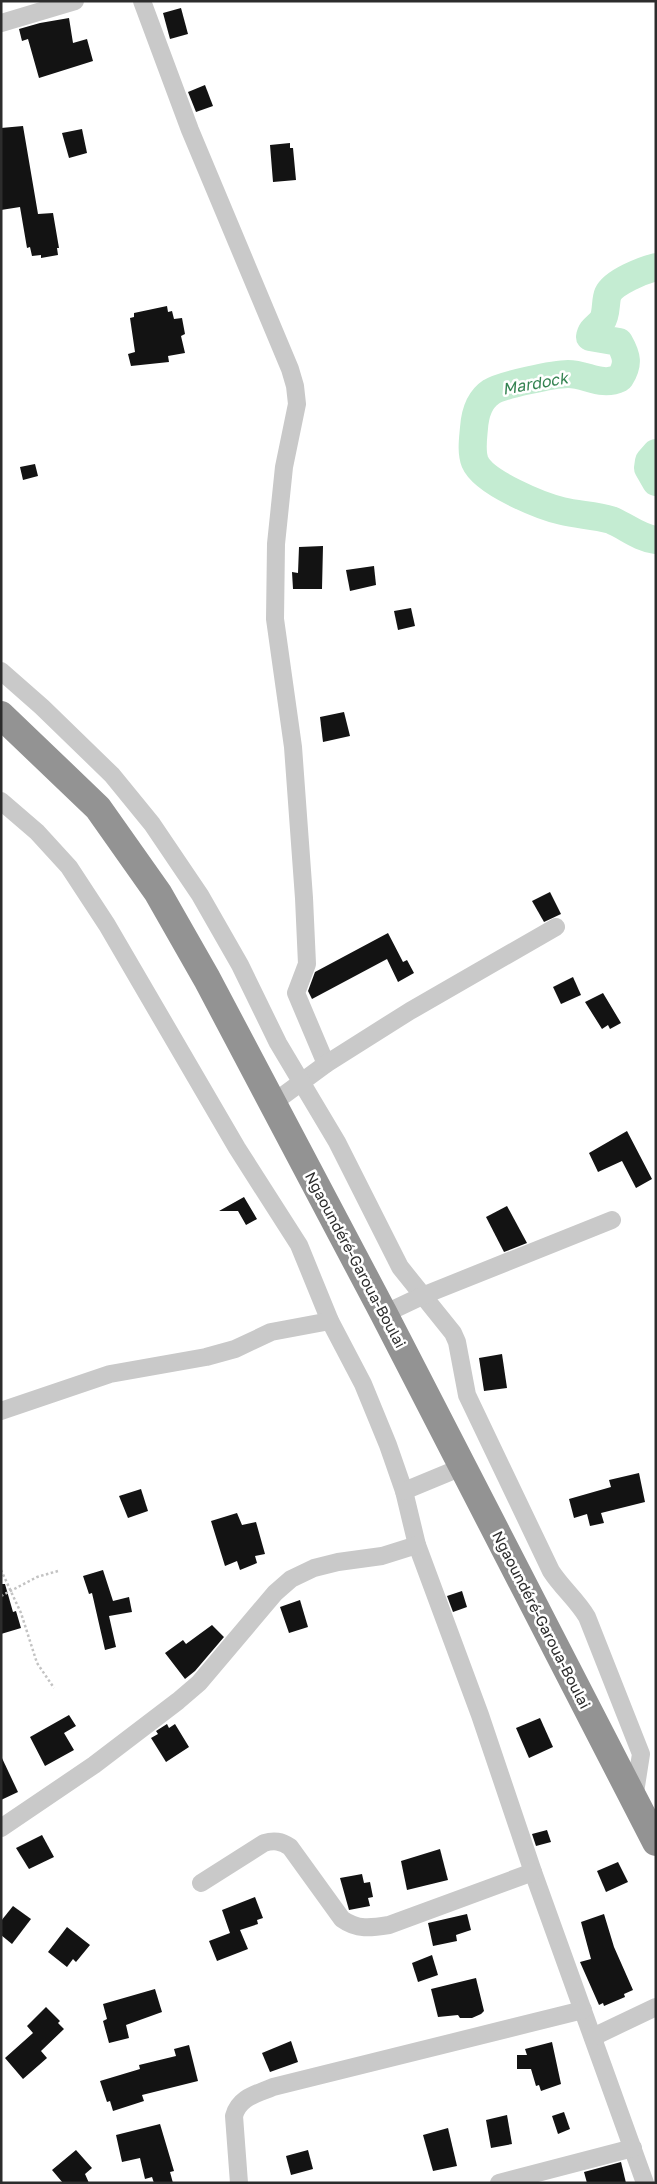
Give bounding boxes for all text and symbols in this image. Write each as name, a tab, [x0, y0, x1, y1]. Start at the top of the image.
water label: Mardock	[501, 367, 571, 399]
street label: Ngaoundéré-Garoua-Boulai	[302, 1168, 410, 1351]
street label: Ngaoundéré-Garoua-Boulai	[489, 1528, 595, 1711]

